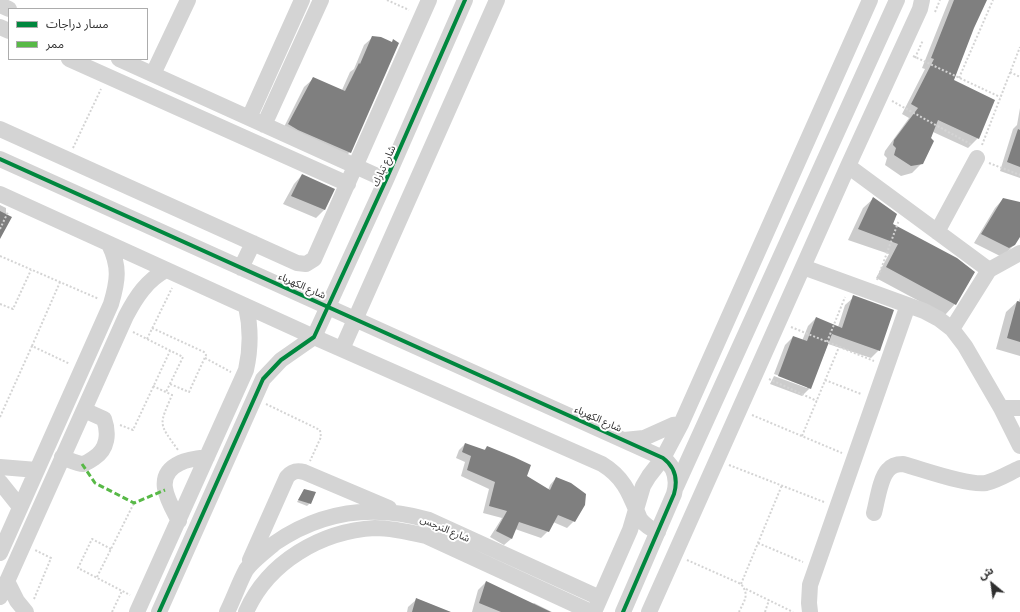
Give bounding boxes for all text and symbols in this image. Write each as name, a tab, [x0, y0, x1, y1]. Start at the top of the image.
legend	[8, 8, 148, 60]
text: مسار دراجات	[46, 17, 109, 31]
text: ممر	[46, 37, 64, 51]
street label: شارع تبارك	[370, 144, 398, 188]
street label: شارع الكهرباء	[276, 270, 328, 302]
street label: شارع الكهرباء	[572, 403, 624, 435]
street label: شارع النرجس	[418, 513, 472, 545]
north arrow	[972, 564, 1012, 604]
text: ش	[976, 564, 996, 582]

